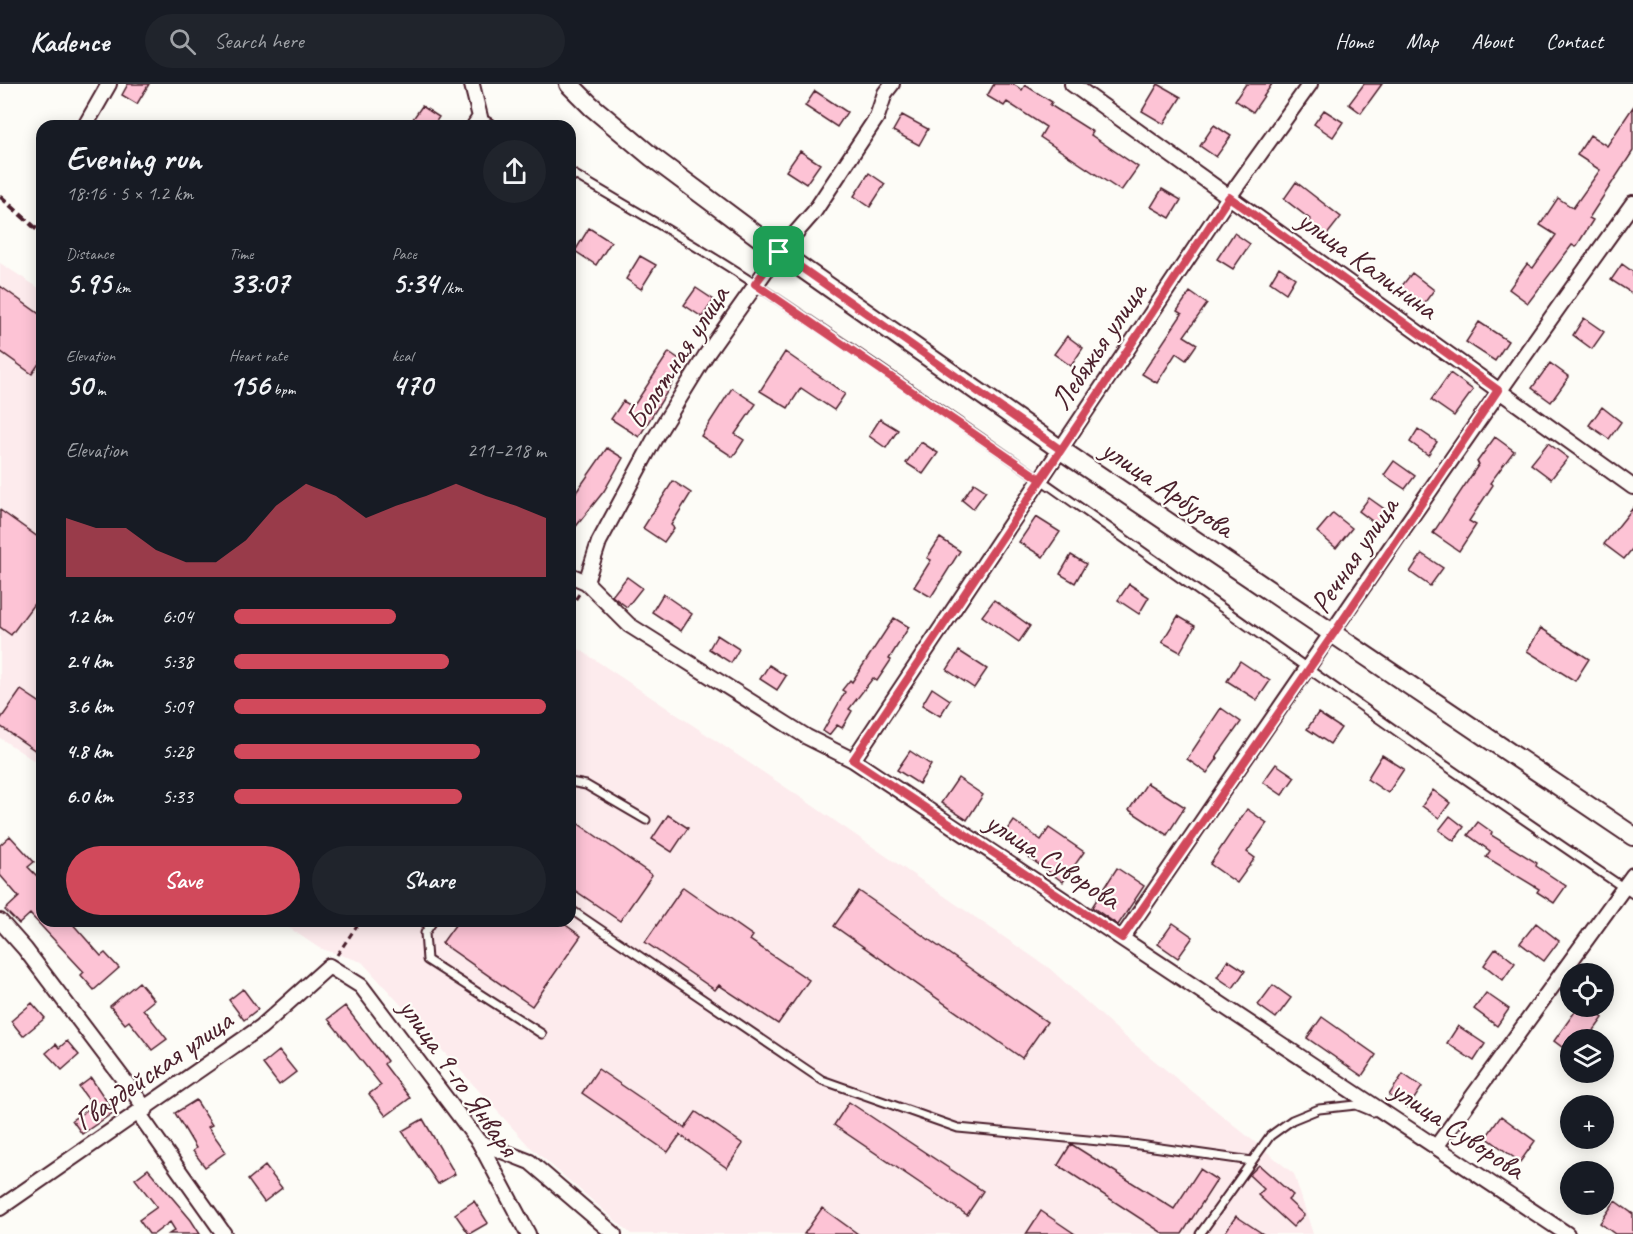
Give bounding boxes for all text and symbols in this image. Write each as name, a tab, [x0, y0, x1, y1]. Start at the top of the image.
search box	[145, 14, 565, 68]
text: Kadence	[30, 24, 109, 59]
icon: search	[166, 25, 199, 58]
text: Search here	[214, 27, 304, 55]
text: Home	[1335, 28, 1373, 54]
text: Map	[1406, 28, 1438, 54]
text: About	[1471, 28, 1513, 54]
text: Contact	[1546, 28, 1603, 54]
text: Evening run	[66, 137, 201, 179]
button: share	[483, 140, 546, 203]
text: 18:16 · 5 × 1.2 km	[66, 181, 193, 206]
street label: улица Калинина	[1289, 199, 1447, 329]
pin	[753, 226, 804, 277]
icon: arrive	[762, 235, 795, 268]
text: Distance	[66, 244, 114, 264]
text: Time	[229, 244, 253, 264]
text: Pace	[392, 244, 417, 264]
text: 5.95	[66, 264, 111, 302]
text: 33:07	[229, 264, 289, 302]
text: 5:34	[392, 264, 438, 302]
street label: Лебяжья улица	[1042, 273, 1156, 417]
street label: Болотная улица	[617, 277, 738, 436]
text: km	[111, 278, 131, 298]
text: /km	[438, 278, 463, 298]
text: Elevation	[66, 346, 115, 366]
text: Heart rate	[229, 346, 287, 366]
text: kcal	[392, 346, 413, 366]
text: 50	[66, 366, 93, 404]
text: 156	[229, 366, 270, 404]
text: 470	[392, 366, 432, 404]
text: m	[93, 380, 105, 400]
text: bpm	[270, 380, 296, 400]
street label: улица Арбузова	[1093, 429, 1244, 548]
text: Elevation	[66, 438, 128, 463]
text: 211–218 m	[467, 438, 546, 463]
street label: Речная улица	[1301, 487, 1408, 620]
text: 1.2 km	[66, 604, 113, 629]
text: 6:04	[162, 604, 193, 629]
text: 2.4 km	[66, 649, 113, 674]
text: 5:38	[162, 649, 193, 674]
text: 3.6 km	[66, 694, 113, 719]
text: 5:09	[162, 694, 193, 719]
text: 4.8 km	[66, 739, 113, 764]
text: 5:28	[162, 739, 193, 764]
text: 6.0 km	[66, 784, 113, 809]
text: 5:33	[162, 784, 193, 809]
street label: улица Суворова	[977, 801, 1129, 919]
button: Save	[66, 846, 300, 915]
button: Share	[312, 846, 546, 915]
map controls	[1560, 963, 1614, 1215]
button: locate	[1560, 963, 1614, 1017]
street label: улица 9-го Января	[389, 989, 529, 1166]
street label: Гвардейская улица	[66, 1000, 241, 1139]
button: layers	[1560, 1029, 1614, 1083]
street label: улица Суворова	[1382, 1069, 1534, 1189]
button: +	[1560, 1095, 1614, 1149]
button: −	[1560, 1161, 1614, 1215]

